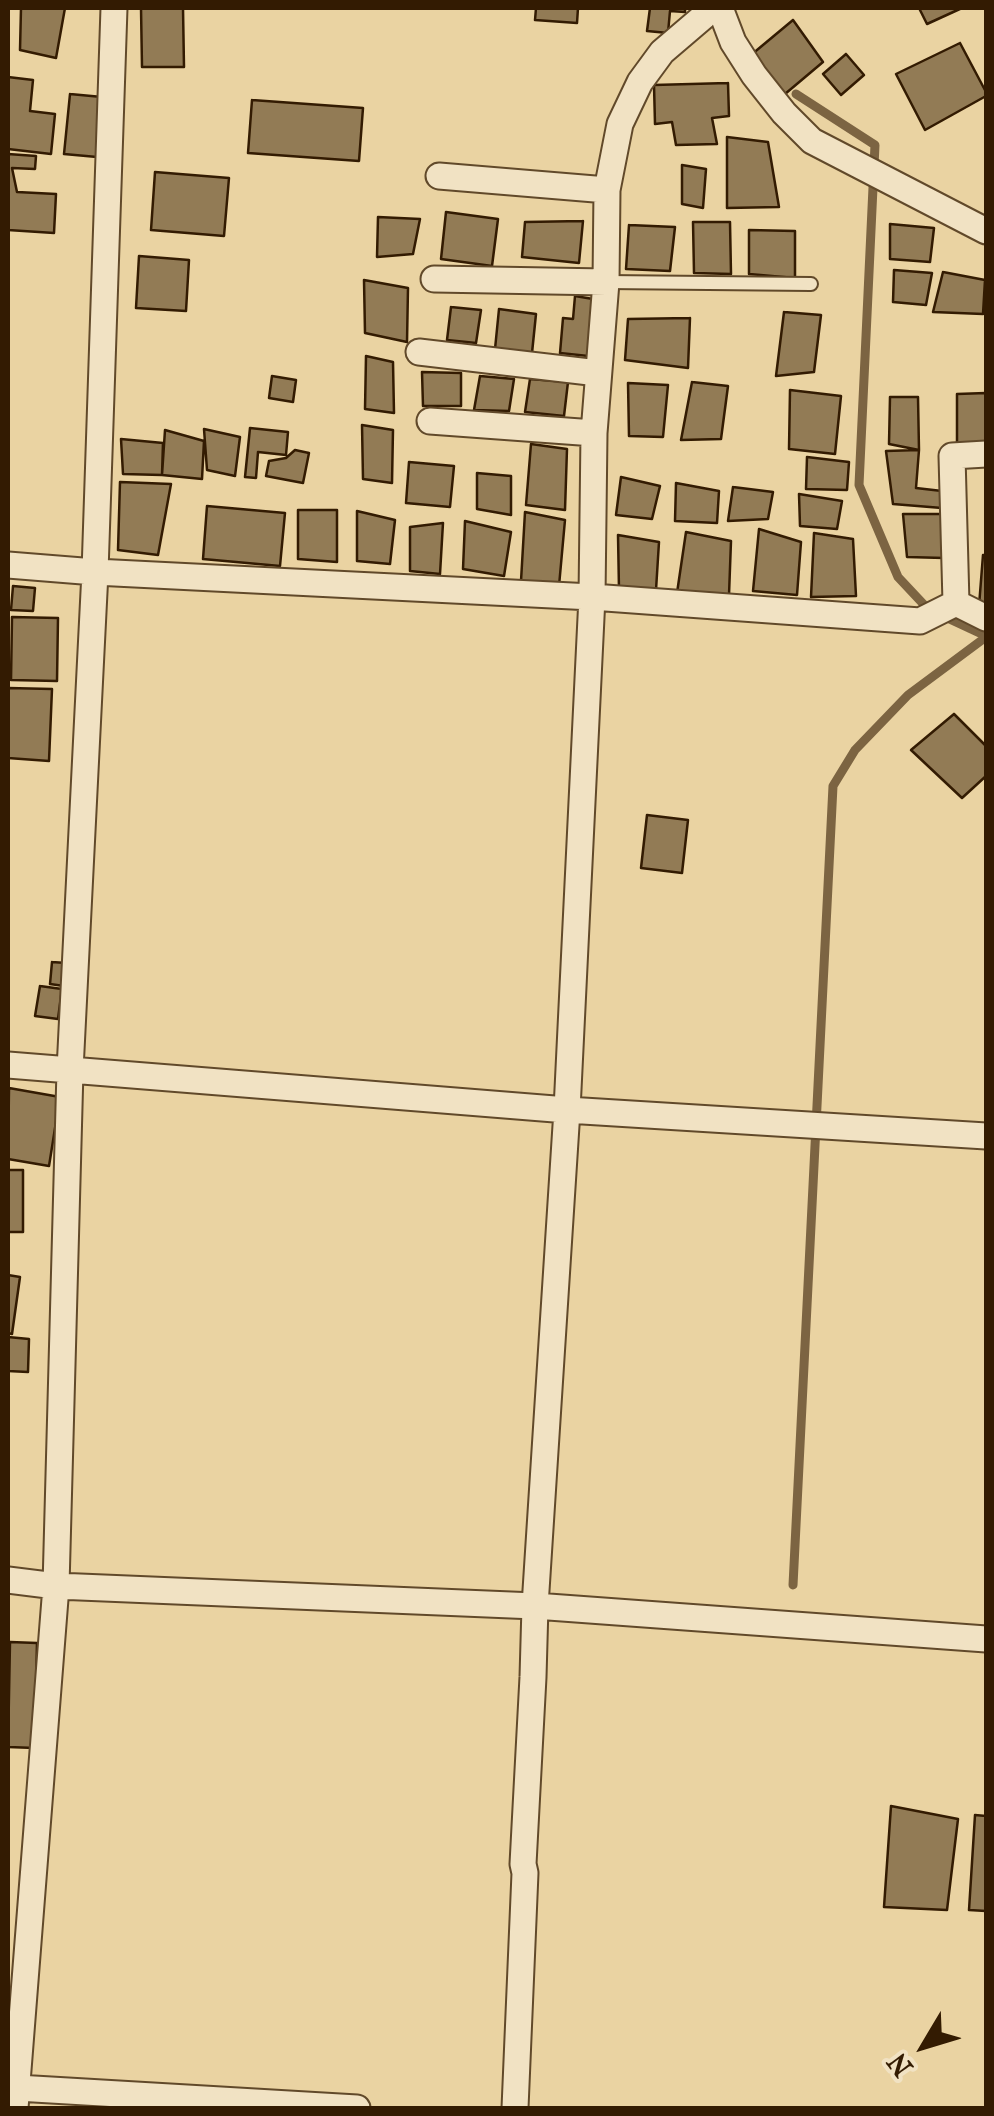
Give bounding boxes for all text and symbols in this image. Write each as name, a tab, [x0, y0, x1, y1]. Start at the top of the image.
north arrow	[874, 1996, 974, 2096]
text: N	[880, 2046, 920, 2083]

